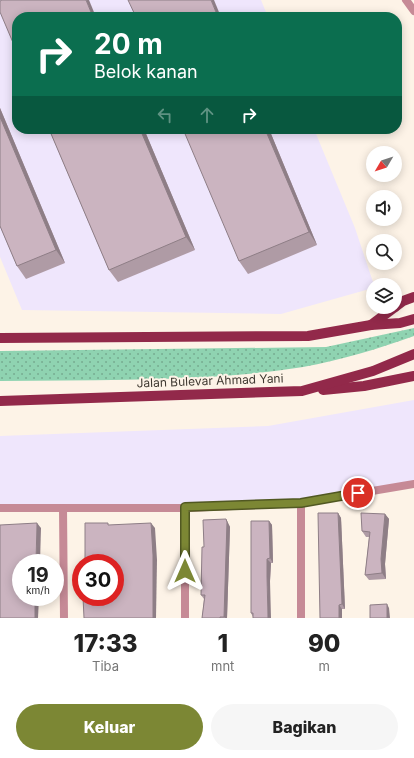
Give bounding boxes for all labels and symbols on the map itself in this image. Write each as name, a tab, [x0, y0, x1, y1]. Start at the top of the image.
north arrow	[366, 146, 402, 182]
street label: Jalan Bulevar Ahmad Yani	[136, 370, 284, 391]
pin	[341, 476, 375, 510]
position arrow	[164, 550, 206, 592]
speed limit sign: 30	[72, 554, 124, 606]

